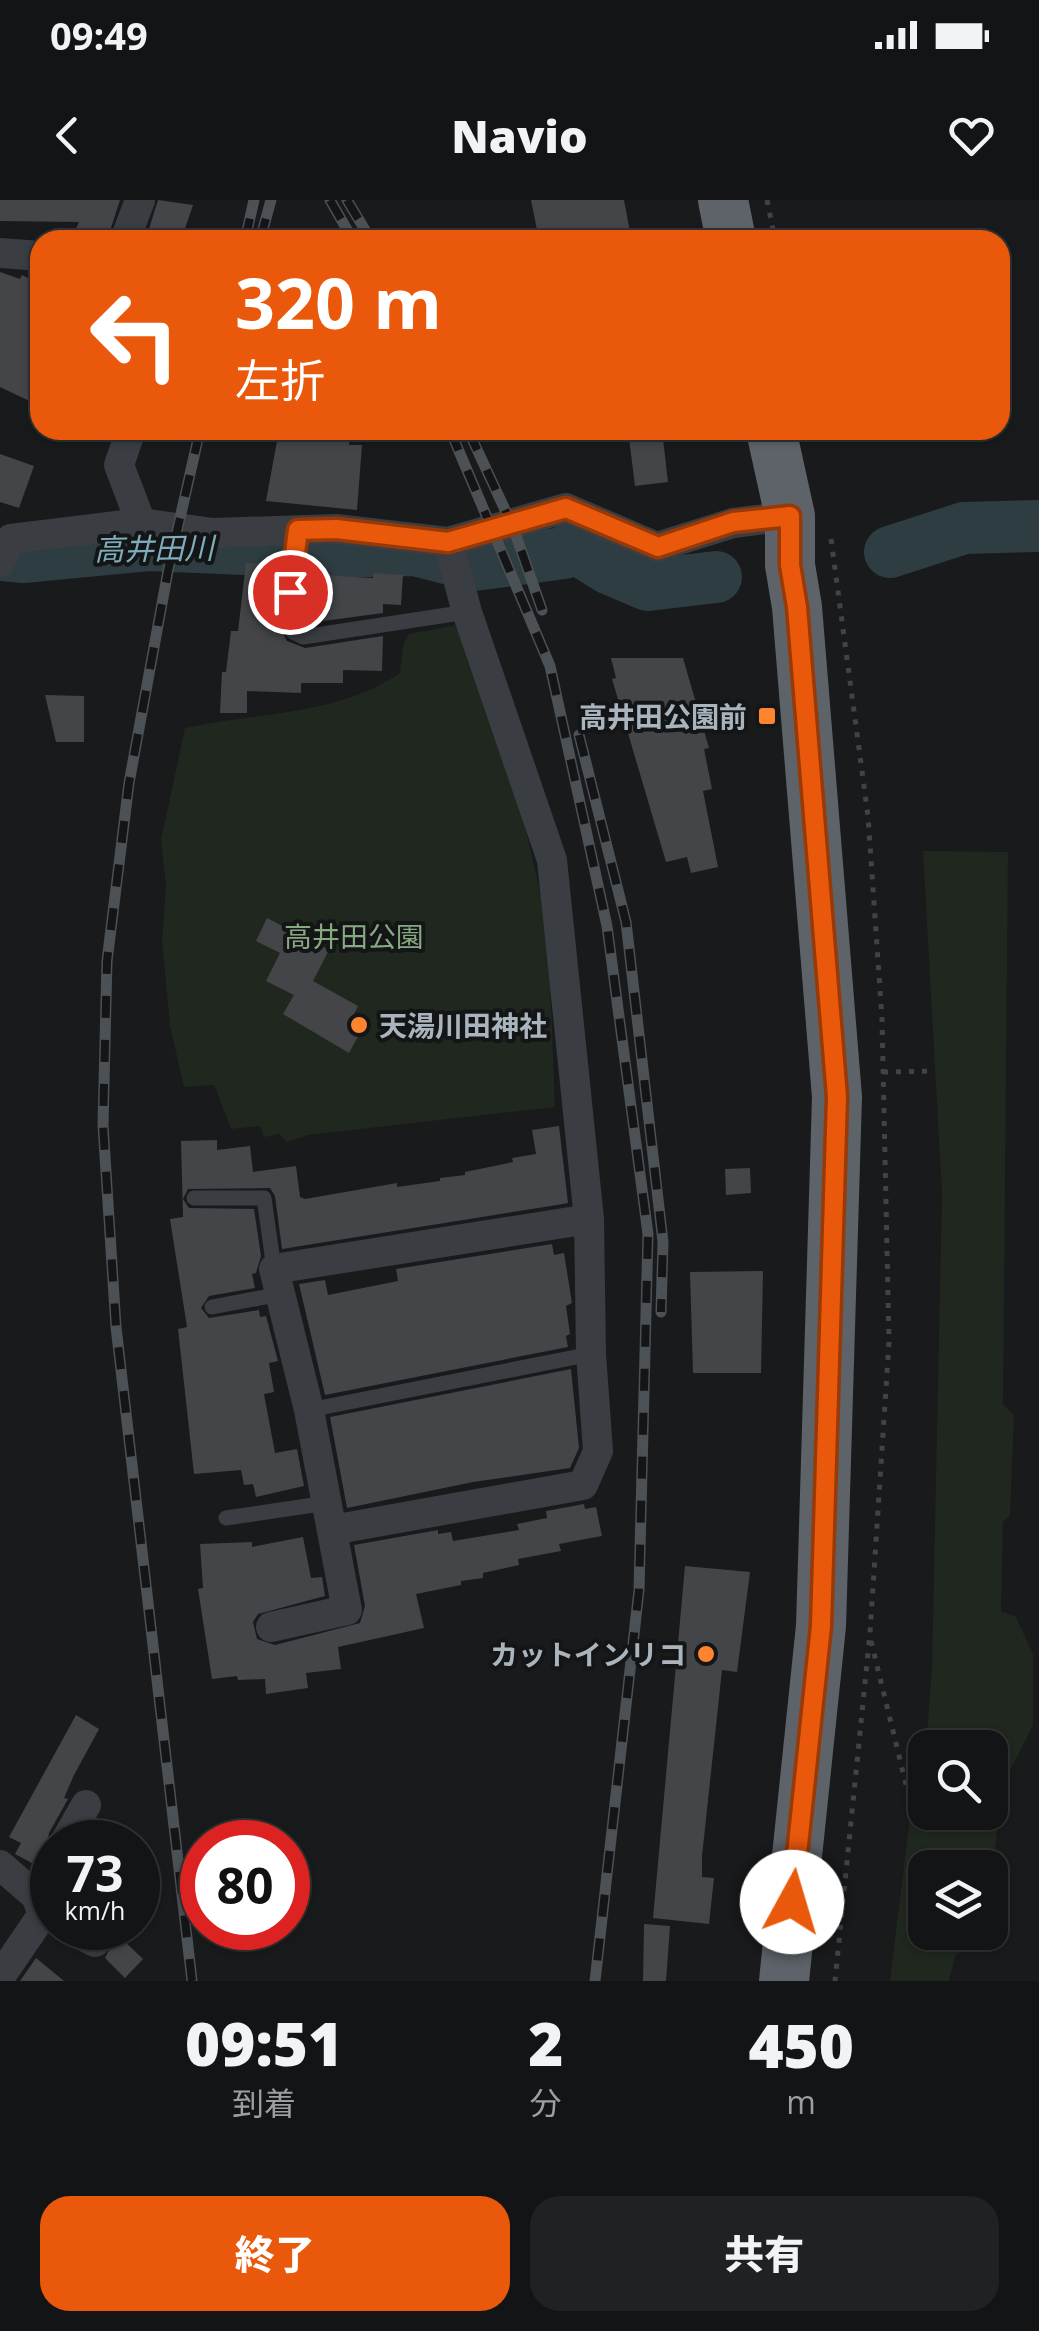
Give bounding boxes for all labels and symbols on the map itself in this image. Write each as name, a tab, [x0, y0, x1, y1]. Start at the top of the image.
water label: 高井田川	[94, 526, 217, 570]
pin	[248, 550, 333, 635]
place label: 高井田公園前	[579, 697, 747, 735]
marker: 高井田公園前	[756, 705, 778, 727]
park label: 高井田公園	[284, 917, 424, 955]
place label: 天湯川田神社	[379, 1006, 547, 1044]
marker: 天湯川田神社	[348, 1014, 370, 1036]
place label: カットインリコ	[490, 1635, 686, 1673]
marker: カットインリコ	[695, 1643, 717, 1665]
speed limit sign: 80	[180, 1820, 310, 1950]
position arrow	[740, 1850, 844, 1954]

